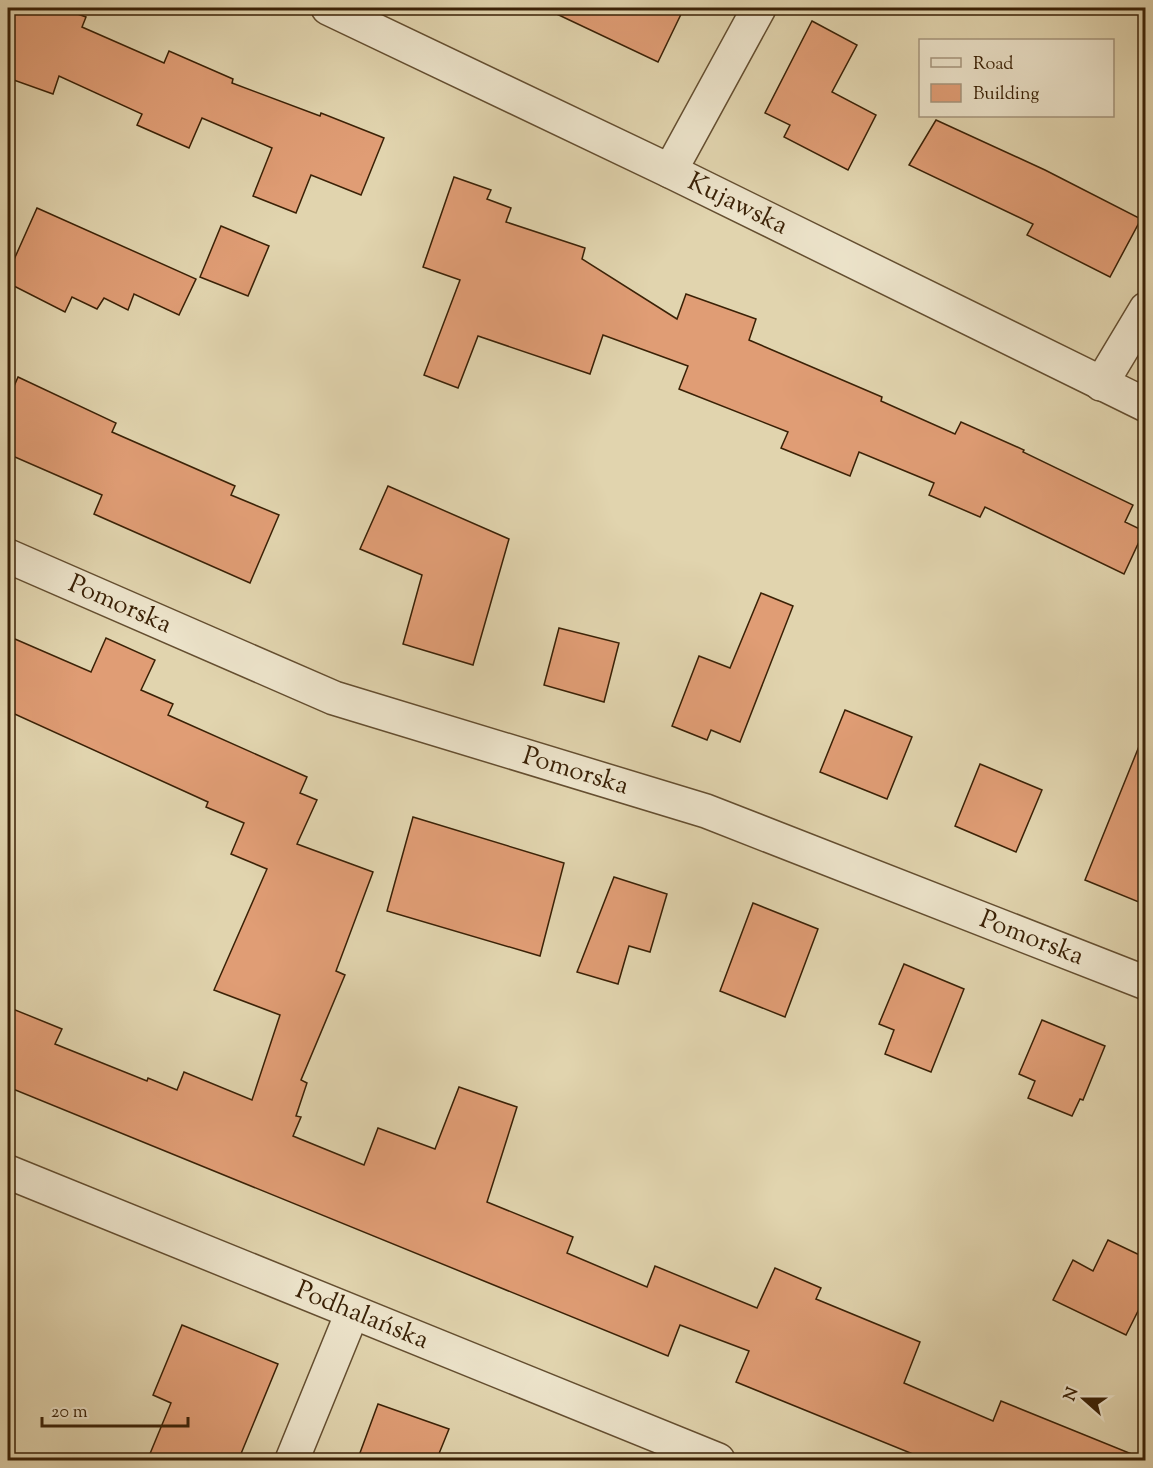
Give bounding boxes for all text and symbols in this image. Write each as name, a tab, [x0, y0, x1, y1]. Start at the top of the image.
legend	[919, 39, 1114, 117]
text: Road	[973, 52, 1013, 78]
text: Building	[973, 82, 1039, 108]
street label: Kujawska	[681, 164, 794, 245]
street label: Pomorska	[62, 566, 177, 644]
street label: Pomorska	[518, 738, 633, 805]
street label: Pomorska	[974, 901, 1089, 975]
street label: Podhalańska	[290, 1272, 434, 1359]
north arrow	[1054, 1369, 1114, 1429]
text: N	[1059, 1384, 1085, 1405]
scale bar	[42, 1390, 188, 1428]
text: 20 m	[51, 1400, 88, 1426]

